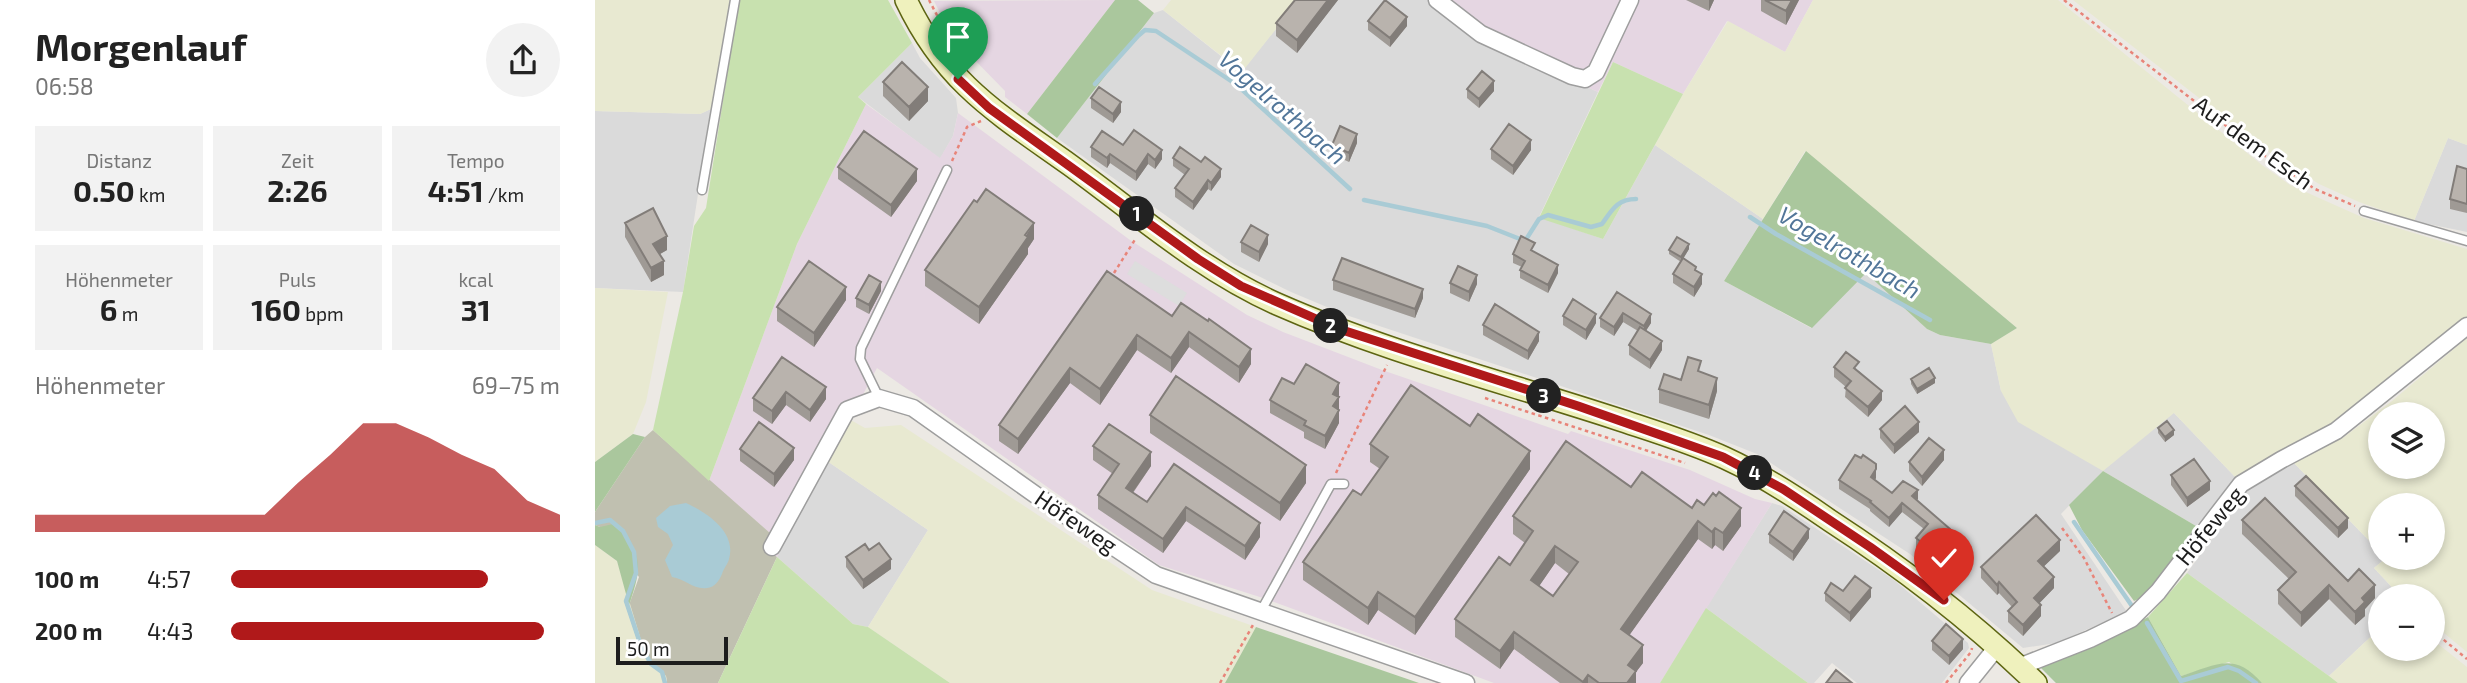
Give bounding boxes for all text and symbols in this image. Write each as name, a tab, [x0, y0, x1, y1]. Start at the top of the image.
pin	[928, 7, 988, 79]
icon: arrive	[939, 18, 977, 56]
text: Morgenlauf	[35, 23, 247, 69]
button: share	[486, 23, 560, 97]
water label: Vogelrothbach	[1213, 44, 1353, 170]
text: 06:58	[35, 72, 94, 100]
street label: Auf dem Esch	[2188, 89, 2319, 195]
text: Distanz	[86, 149, 152, 172]
text: Zeit	[281, 149, 314, 172]
text: Tempo	[447, 149, 505, 172]
text: 0.50	[73, 172, 135, 208]
text: 2:26	[267, 172, 328, 208]
text: 4:51	[427, 172, 484, 208]
text: km	[135, 183, 165, 206]
text: /km	[484, 183, 524, 206]
pin: 1	[1119, 196, 1155, 232]
water label: Vogelrothbach	[1773, 199, 1926, 304]
text: 1	[1132, 202, 1141, 225]
text: Höhenmeter	[65, 268, 173, 291]
text: Puls	[279, 268, 316, 291]
text: kcal	[458, 268, 493, 291]
text: 6	[100, 291, 118, 327]
text: 160	[251, 291, 301, 327]
text: 31	[461, 291, 491, 327]
text: m	[118, 302, 138, 325]
text: bpm	[301, 302, 344, 325]
pin: 2	[1313, 308, 1349, 344]
text: 2	[1325, 314, 1336, 337]
text: Höhenmeter	[35, 371, 165, 399]
text: 69–75 m	[472, 371, 560, 399]
pin: 3	[1527, 378, 1562, 414]
text: 3	[1538, 384, 1549, 407]
map controls	[2368, 402, 2445, 661]
button: layers	[2368, 402, 2445, 479]
pin: 4	[1737, 456, 1773, 490]
text: 4	[1748, 461, 1761, 484]
street label: Höfeweg	[2169, 480, 2250, 570]
street label: Höfeweg	[1030, 483, 1123, 559]
button: +	[2368, 493, 2445, 570]
pin	[1914, 528, 1974, 600]
icon: check	[1925, 539, 1963, 577]
text: 100 m	[35, 565, 99, 593]
text: 4:57	[147, 565, 191, 593]
button: −	[2368, 584, 2445, 661]
text: 200 m	[35, 617, 103, 645]
text: 4:43	[147, 617, 194, 645]
scale bar	[616, 634, 728, 666]
text: 50 m	[627, 637, 670, 660]

